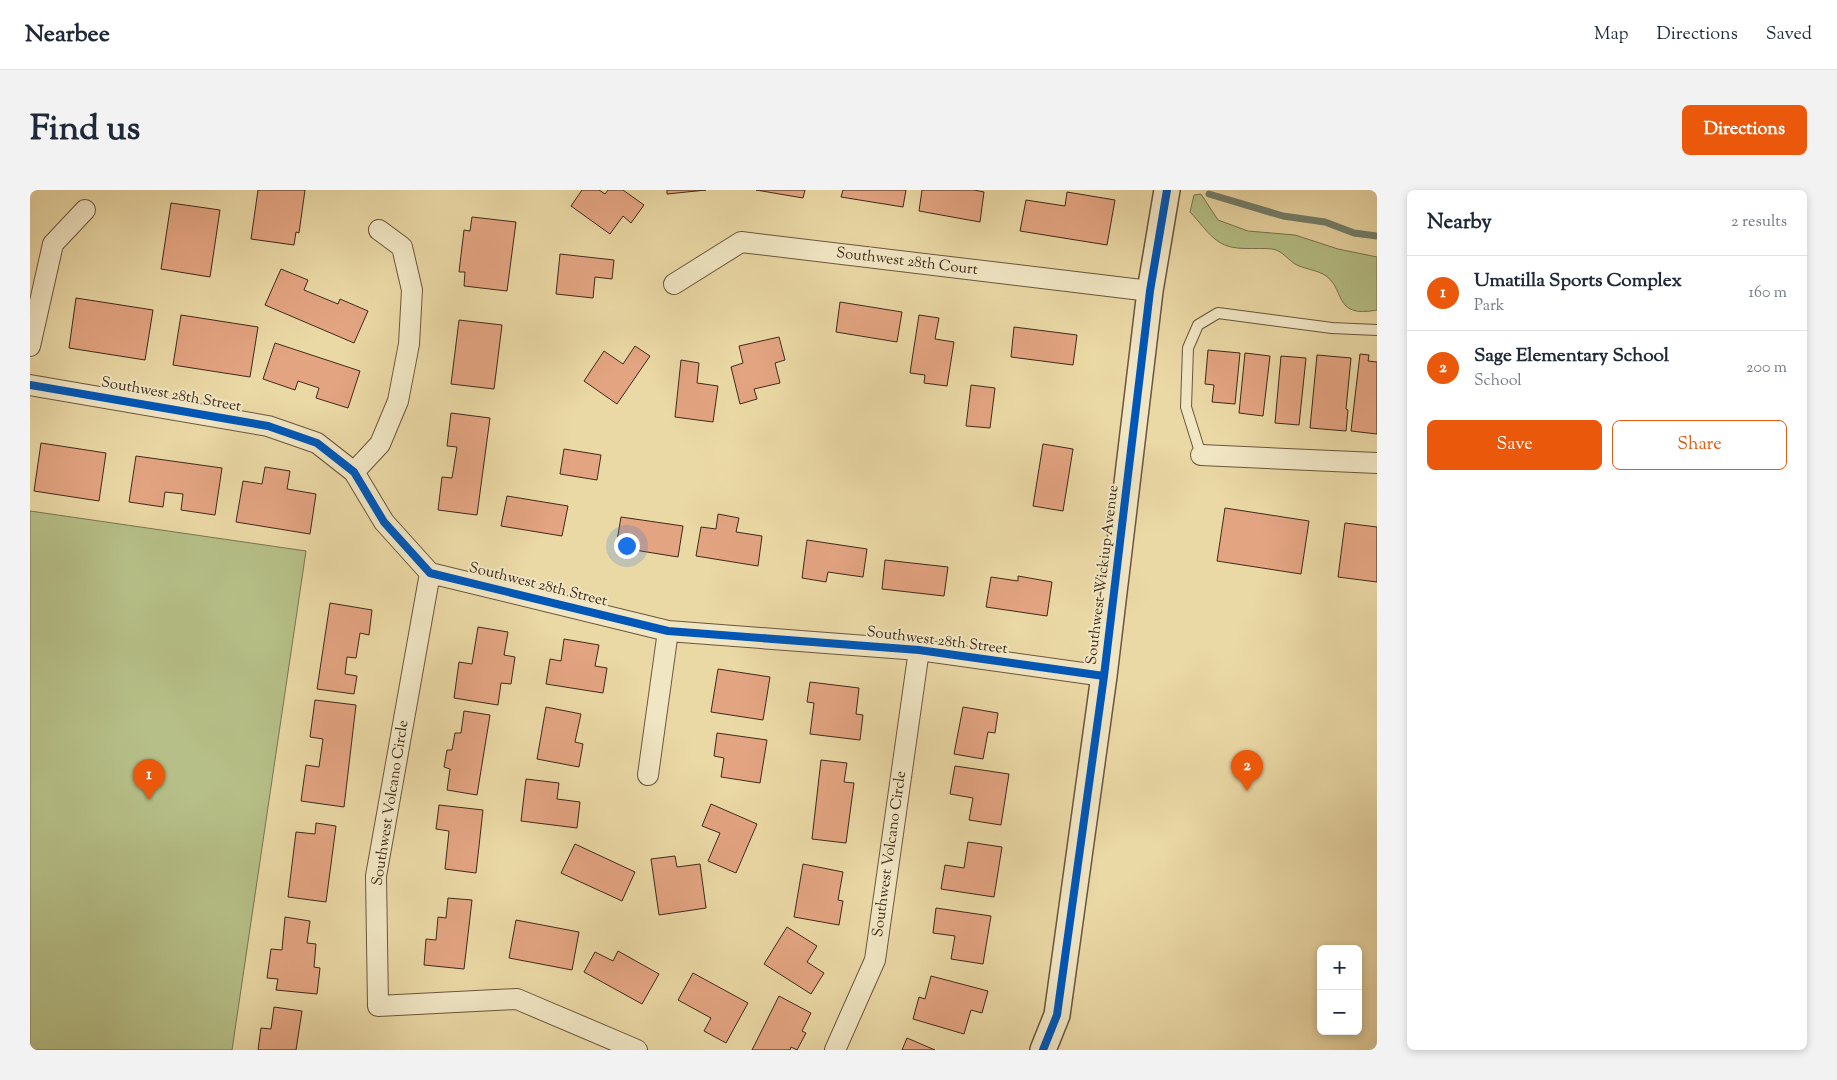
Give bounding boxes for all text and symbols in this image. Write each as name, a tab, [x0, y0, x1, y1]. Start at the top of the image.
text: Nearbee	[25, 18, 110, 52]
text: Map	[1594, 22, 1629, 48]
text: Directions	[1657, 22, 1738, 48]
text: Saved	[1766, 22, 1812, 48]
text: Find us	[30, 105, 140, 156]
button: Directions	[1682, 105, 1807, 155]
text: Nearby	[1427, 208, 1492, 238]
text: 2 results	[1731, 211, 1787, 234]
street label: Southwest 28th Court	[835, 243, 979, 281]
text: Umatilla Sports Complex	[1474, 268, 1682, 295]
text: 1	[1440, 282, 1446, 305]
text: 160 m	[1749, 282, 1787, 305]
text: Park	[1474, 295, 1505, 318]
text: Sage Elementary School	[1474, 343, 1669, 370]
text: 2	[1439, 357, 1447, 380]
text: 200 m	[1746, 357, 1787, 380]
text: School	[1474, 370, 1522, 393]
street label: Southwest 28th Street	[99, 372, 243, 418]
button: Save	[1427, 420, 1602, 470]
button: Share	[1612, 420, 1787, 470]
street label: Southwest Wickiup Avenue	[1082, 484, 1124, 666]
your location	[614, 533, 640, 559]
street label: Southwest 28th Street	[467, 558, 609, 612]
street label: Southwest 28th Street	[865, 622, 1009, 660]
street label: Southwest Volcano Circle	[368, 719, 414, 887]
pin: 2	[1231, 750, 1263, 791]
pin: 1	[133, 759, 165, 800]
street label: Southwest Volcano Circle	[868, 770, 912, 938]
map controls	[1317, 945, 1362, 1035]
button: +	[1317, 945, 1362, 990]
button: −	[1317, 990, 1362, 1035]

